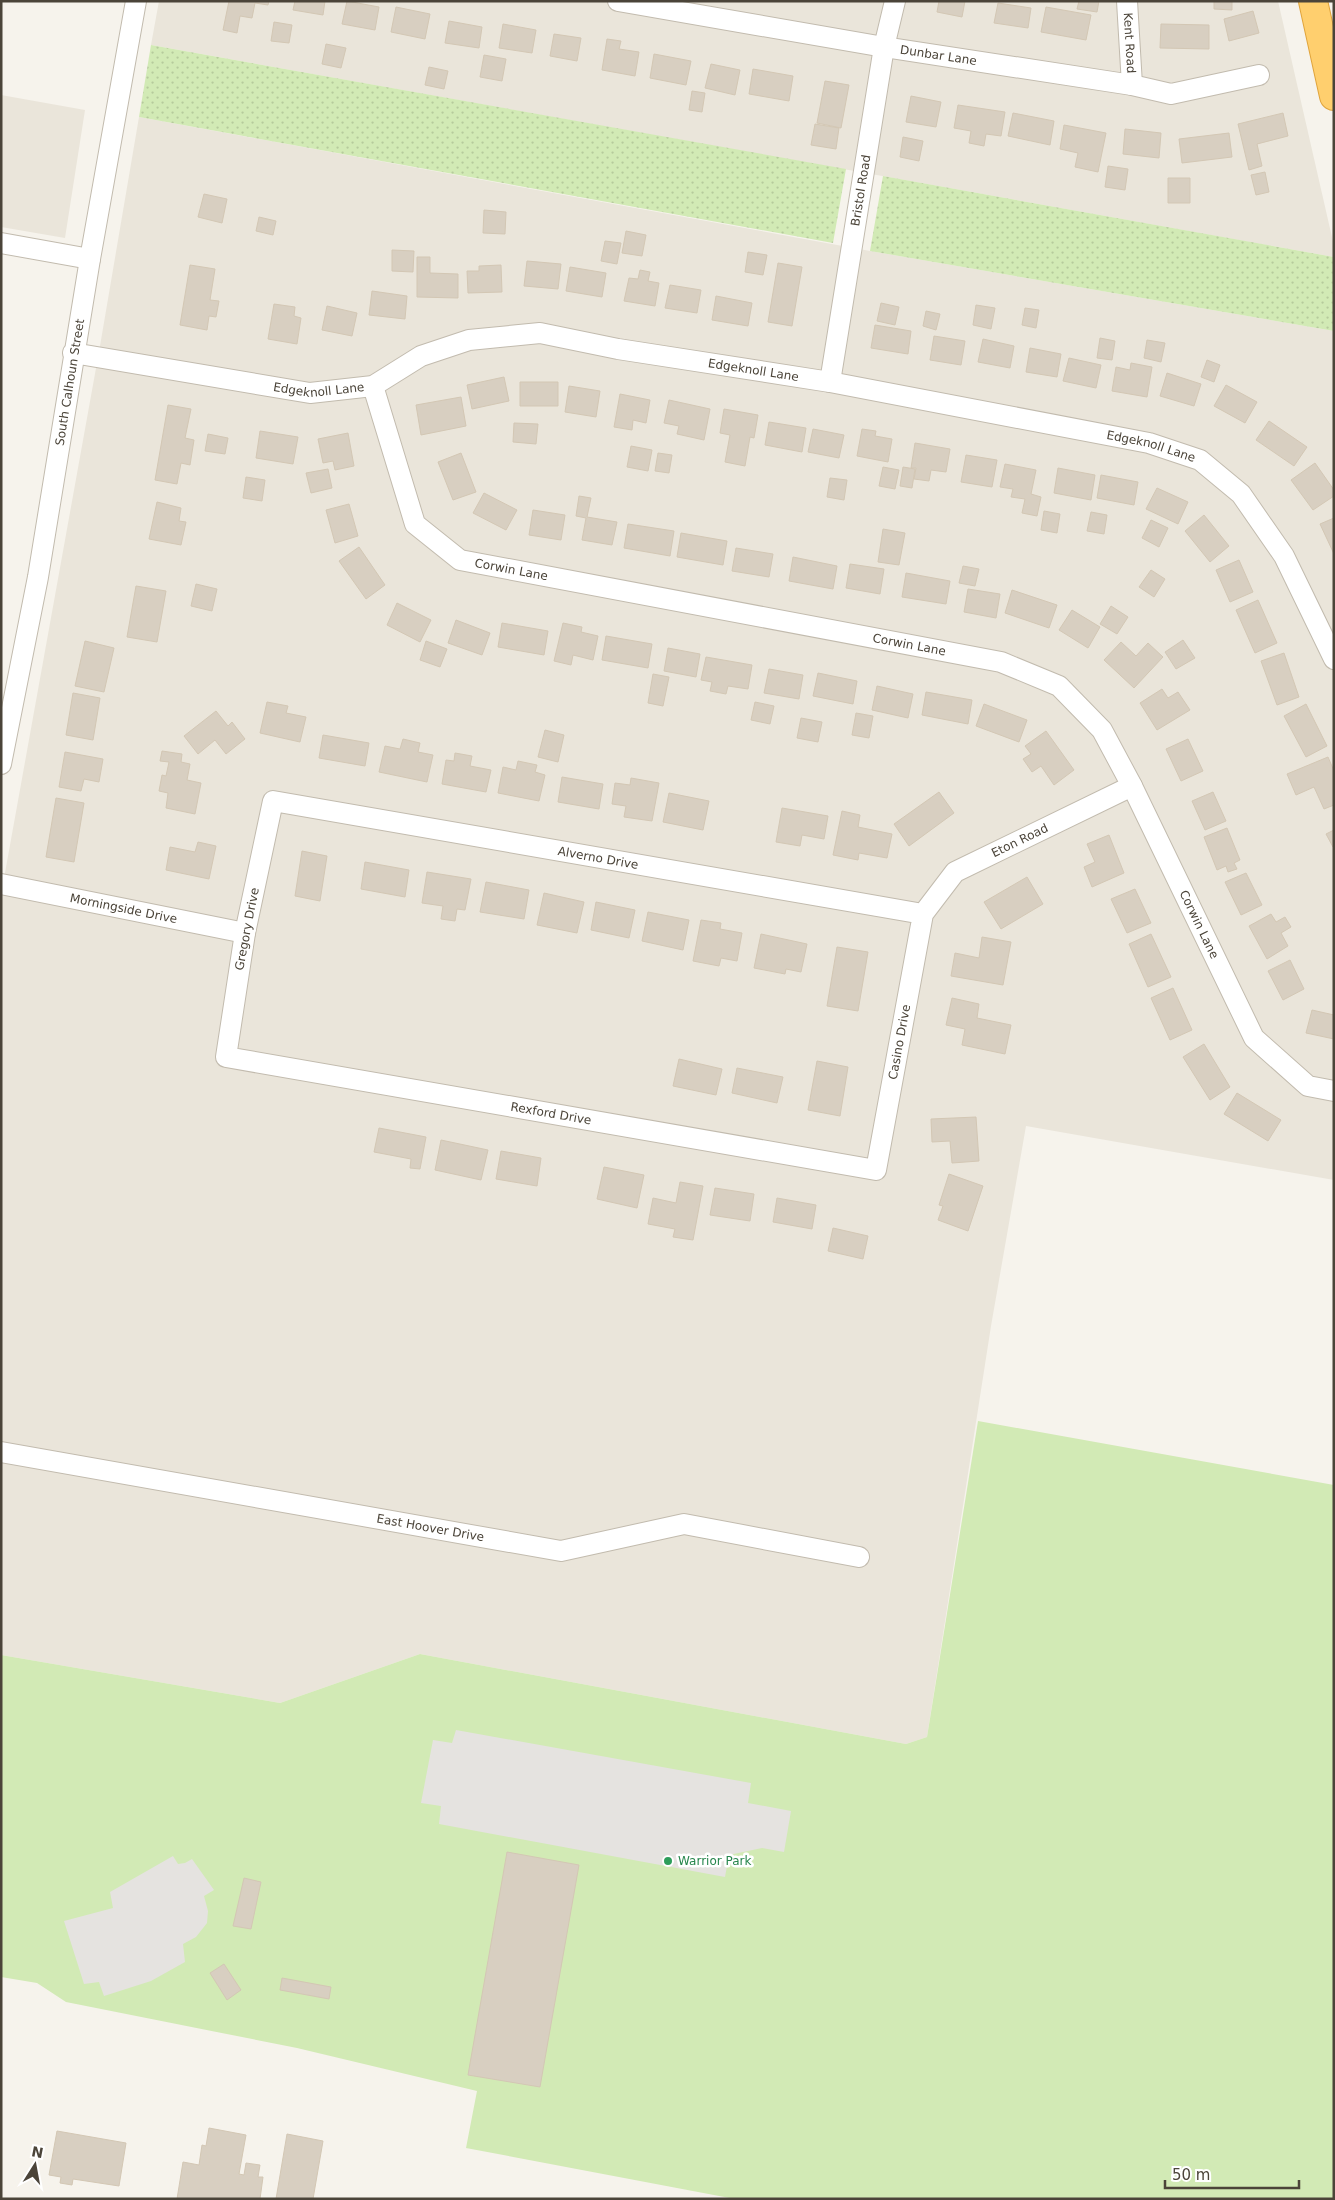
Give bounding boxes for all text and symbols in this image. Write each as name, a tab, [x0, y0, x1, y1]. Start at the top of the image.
street label: Kent Road	[1121, 12, 1138, 74]
street label: Dunbar Lane	[899, 43, 978, 68]
street label: Bristol Road	[848, 154, 874, 227]
street label: South Calhoun Street	[53, 317, 87, 447]
street label: Edgeknoll Lane	[707, 356, 800, 384]
street label: Edgeknoll Lane	[272, 380, 365, 400]
street label: Edgeknoll Lane	[1105, 428, 1197, 465]
street label: Corwin Lane	[473, 556, 549, 583]
street label: Corwin Lane	[871, 631, 947, 658]
street label: Eton Road	[989, 821, 1050, 860]
street label: Alverno Drive	[557, 844, 639, 872]
street label: Gregory Drive	[232, 886, 262, 972]
street label: Corwin Lane	[1177, 888, 1221, 961]
street label: Morningside Drive	[69, 891, 178, 926]
street label: Casino Drive	[886, 1003, 913, 1081]
street label: Rexford Drive	[509, 1100, 593, 1127]
street label: East Hoover Drive	[376, 1512, 485, 1544]
place label: Warrior Park	[678, 1854, 752, 1868]
marker: Warrior Park	[662, 1855, 674, 1867]
north arrow	[10, 2140, 60, 2190]
text: N	[30, 2143, 45, 2161]
scale bar	[1165, 2158, 1299, 2190]
text: 50 m	[1172, 2166, 1210, 2184]

